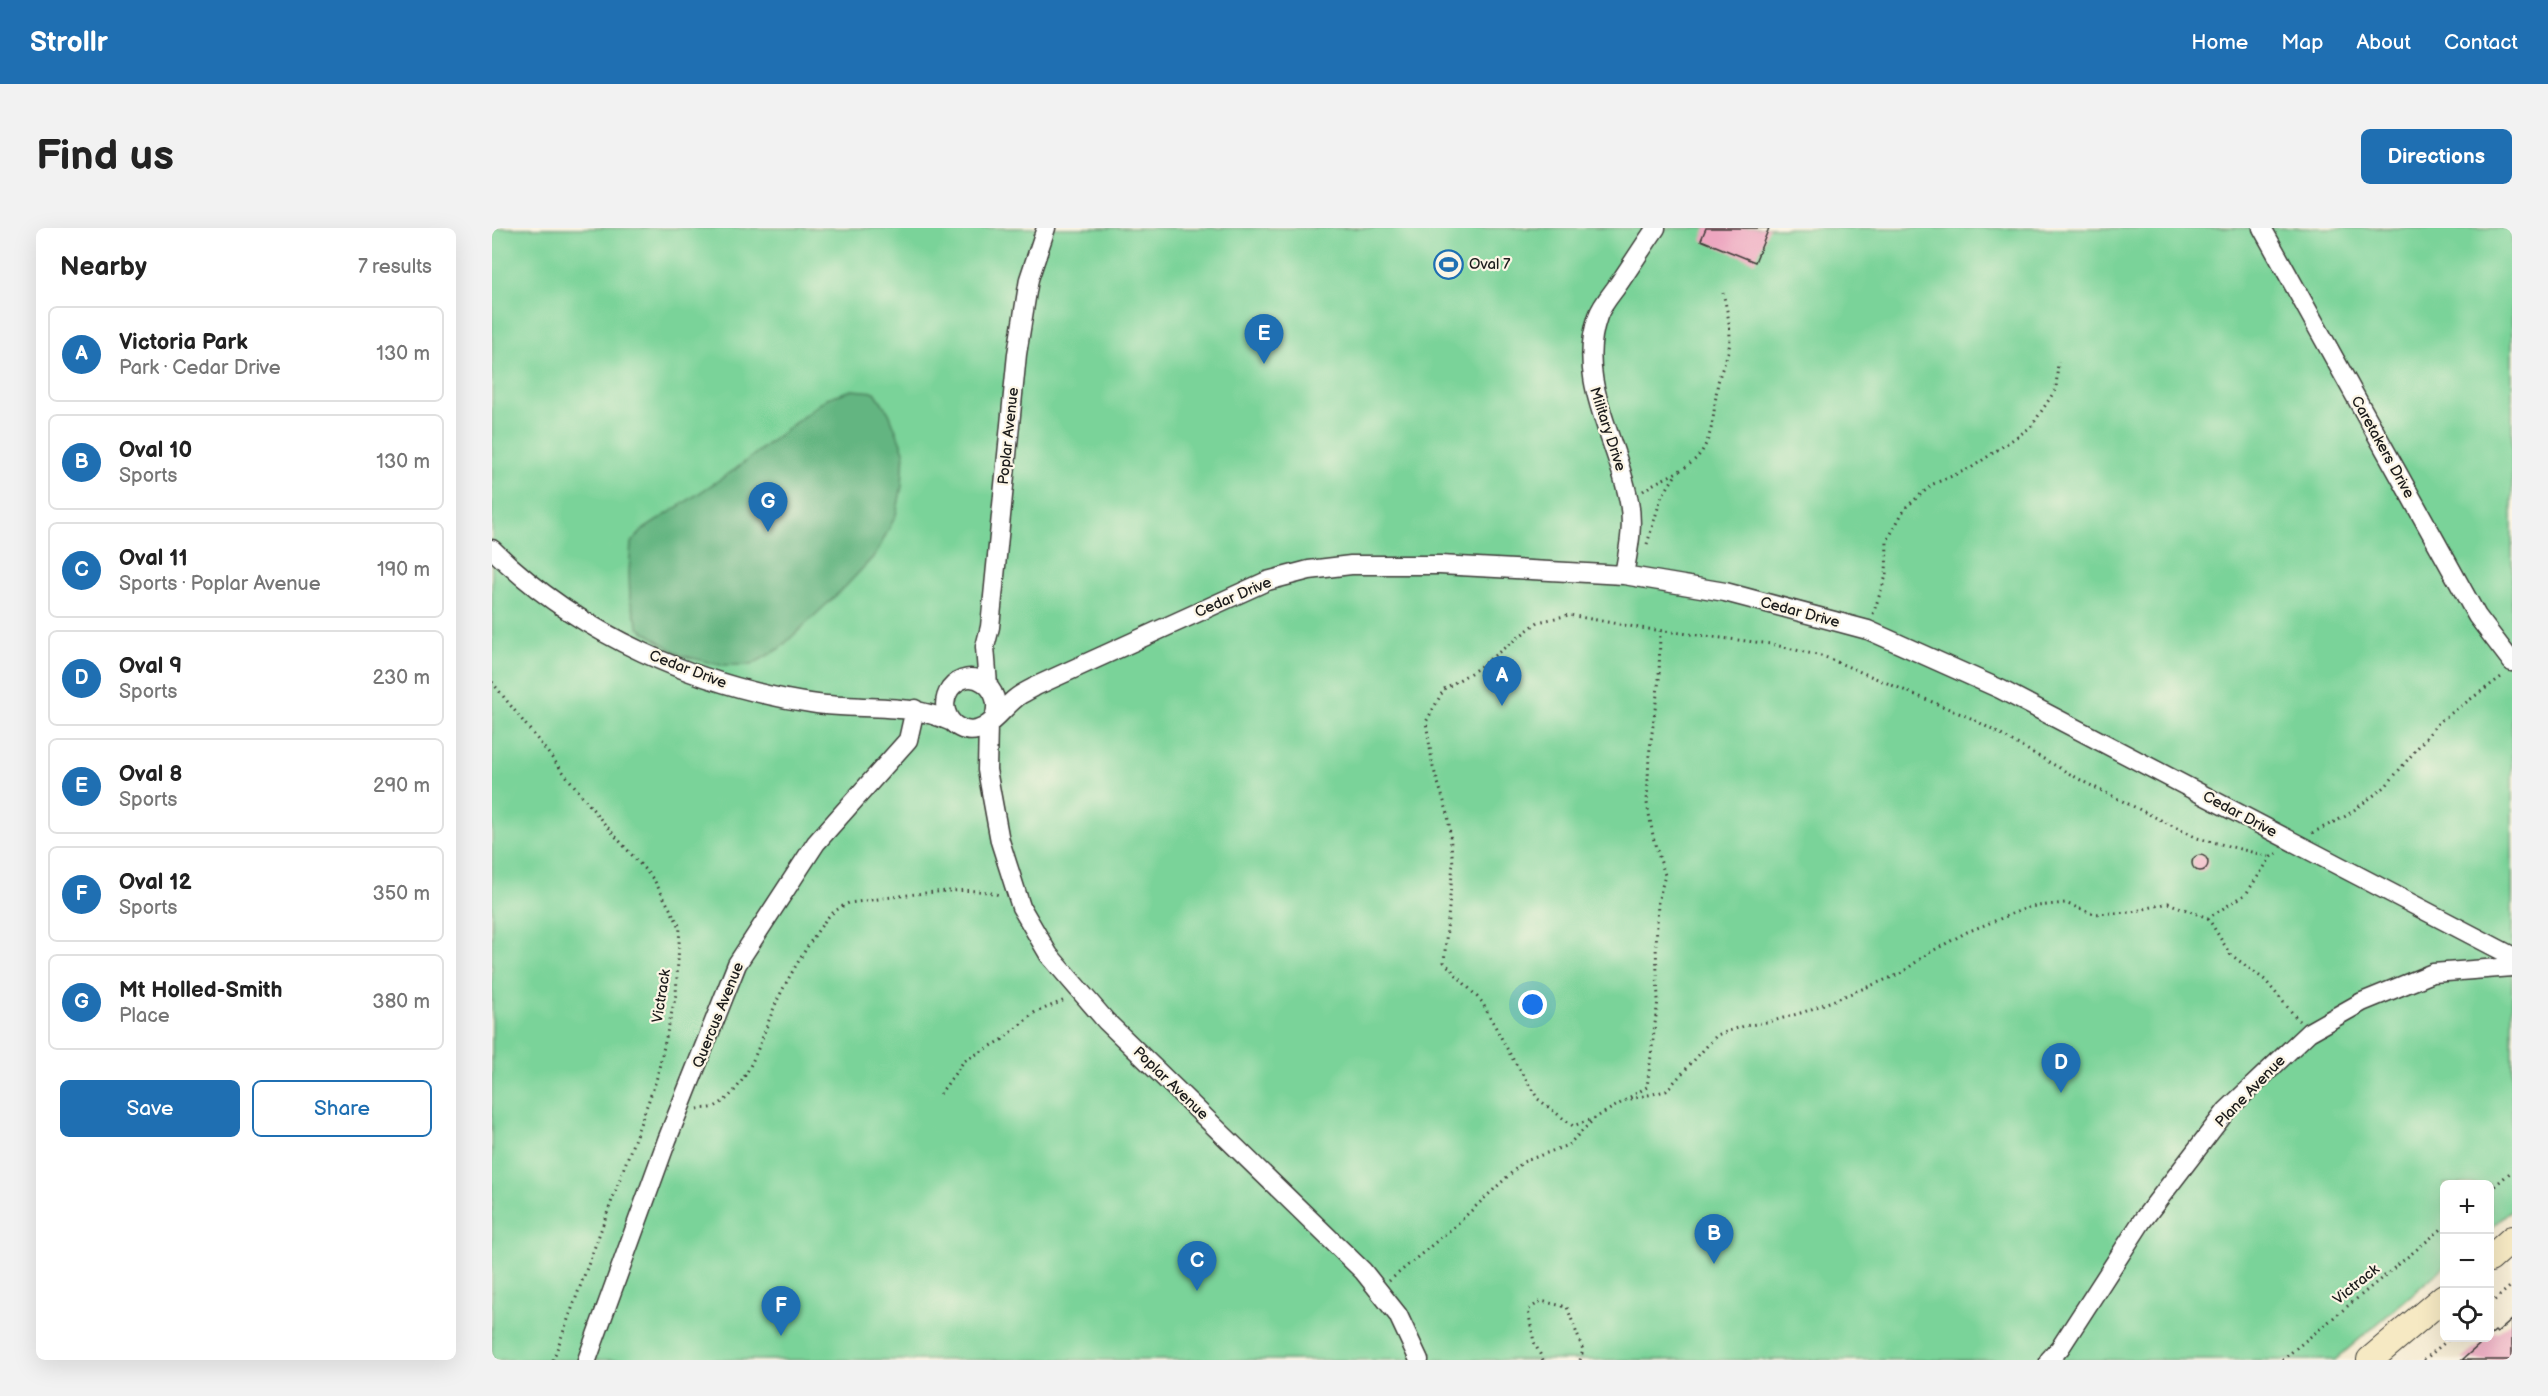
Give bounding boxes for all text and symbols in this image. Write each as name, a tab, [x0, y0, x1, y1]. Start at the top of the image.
text: Strollr	[30, 26, 108, 59]
text: Home	[2191, 30, 2248, 55]
text: Map	[2281, 30, 2323, 55]
text: About	[2356, 30, 2411, 55]
text: Contact	[2444, 30, 2518, 55]
button: Directions	[2361, 129, 2512, 184]
text: Find us	[36, 131, 174, 182]
sports icon: Oval 7	[1432, 248, 1464, 280]
text: Nearby	[60, 252, 147, 283]
text: 7 results	[358, 255, 432, 279]
place label: Oval 7	[1469, 255, 1511, 274]
pin: E	[1244, 314, 1284, 364]
text: Victoria Park	[119, 329, 248, 356]
text: A	[75, 342, 88, 366]
text: 130 m	[376, 342, 430, 366]
text: Park · Cedar Drive	[119, 356, 281, 380]
street label: Military Drive	[1585, 385, 1630, 474]
street label: Poplar Avenue	[994, 386, 1023, 486]
street label: Caretakers Drive	[2347, 393, 2419, 502]
text: Oval 10	[119, 437, 192, 464]
text: B	[74, 450, 89, 474]
text: 130 m	[376, 450, 430, 474]
text: Sports	[119, 464, 177, 488]
pin: G	[748, 482, 788, 532]
text: Oval 11	[119, 545, 188, 572]
text: C	[74, 558, 89, 582]
text: 190 m	[377, 558, 430, 582]
text: Sports · Poplar Avenue	[119, 572, 321, 596]
street label: Cedar Drive	[1192, 573, 1274, 622]
street label: Cedar Drive	[1758, 593, 1842, 632]
street label: Cedar Drive	[646, 646, 729, 693]
text: Oval 9	[119, 653, 182, 680]
pin: A	[1482, 656, 1522, 706]
text: D	[75, 666, 88, 690]
text: 230 m	[373, 666, 430, 690]
text: Sports	[119, 680, 177, 704]
text: Oval 8	[119, 761, 182, 788]
text: E	[75, 774, 88, 798]
text: 290 m	[373, 774, 430, 798]
street label: Cedar Drive	[2199, 787, 2280, 842]
text: Sports	[119, 788, 177, 812]
text: Oval 12	[119, 869, 192, 896]
text: F	[75, 882, 88, 906]
text: 350 m	[373, 882, 430, 906]
text: Sports	[119, 896, 177, 920]
street label: Quercus Avenue	[689, 960, 748, 1071]
street label: Victrack	[648, 967, 675, 1024]
text: Mt Holled-Smith	[119, 977, 282, 1004]
text: G	[74, 990, 89, 1014]
text: 380 m	[372, 990, 430, 1014]
your location	[1518, 990, 1547, 1019]
text: Place	[119, 1004, 170, 1028]
street label: Poplar Avenue	[1129, 1043, 1212, 1124]
pin: D	[2042, 1044, 2080, 1093]
street label: Plane Avenue	[2211, 1051, 2290, 1131]
button: Save	[60, 1080, 240, 1137]
button: Share	[252, 1080, 432, 1137]
map controls	[2440, 1180, 2494, 1342]
button: +	[2440, 1180, 2494, 1234]
pin: B	[1694, 1214, 1734, 1264]
button: −	[2440, 1234, 2494, 1288]
pin: C	[1178, 1242, 1216, 1291]
street label: Victrack	[2329, 1260, 2384, 1309]
pin: F	[762, 1286, 800, 1336]
button: locate	[2440, 1288, 2494, 1342]

